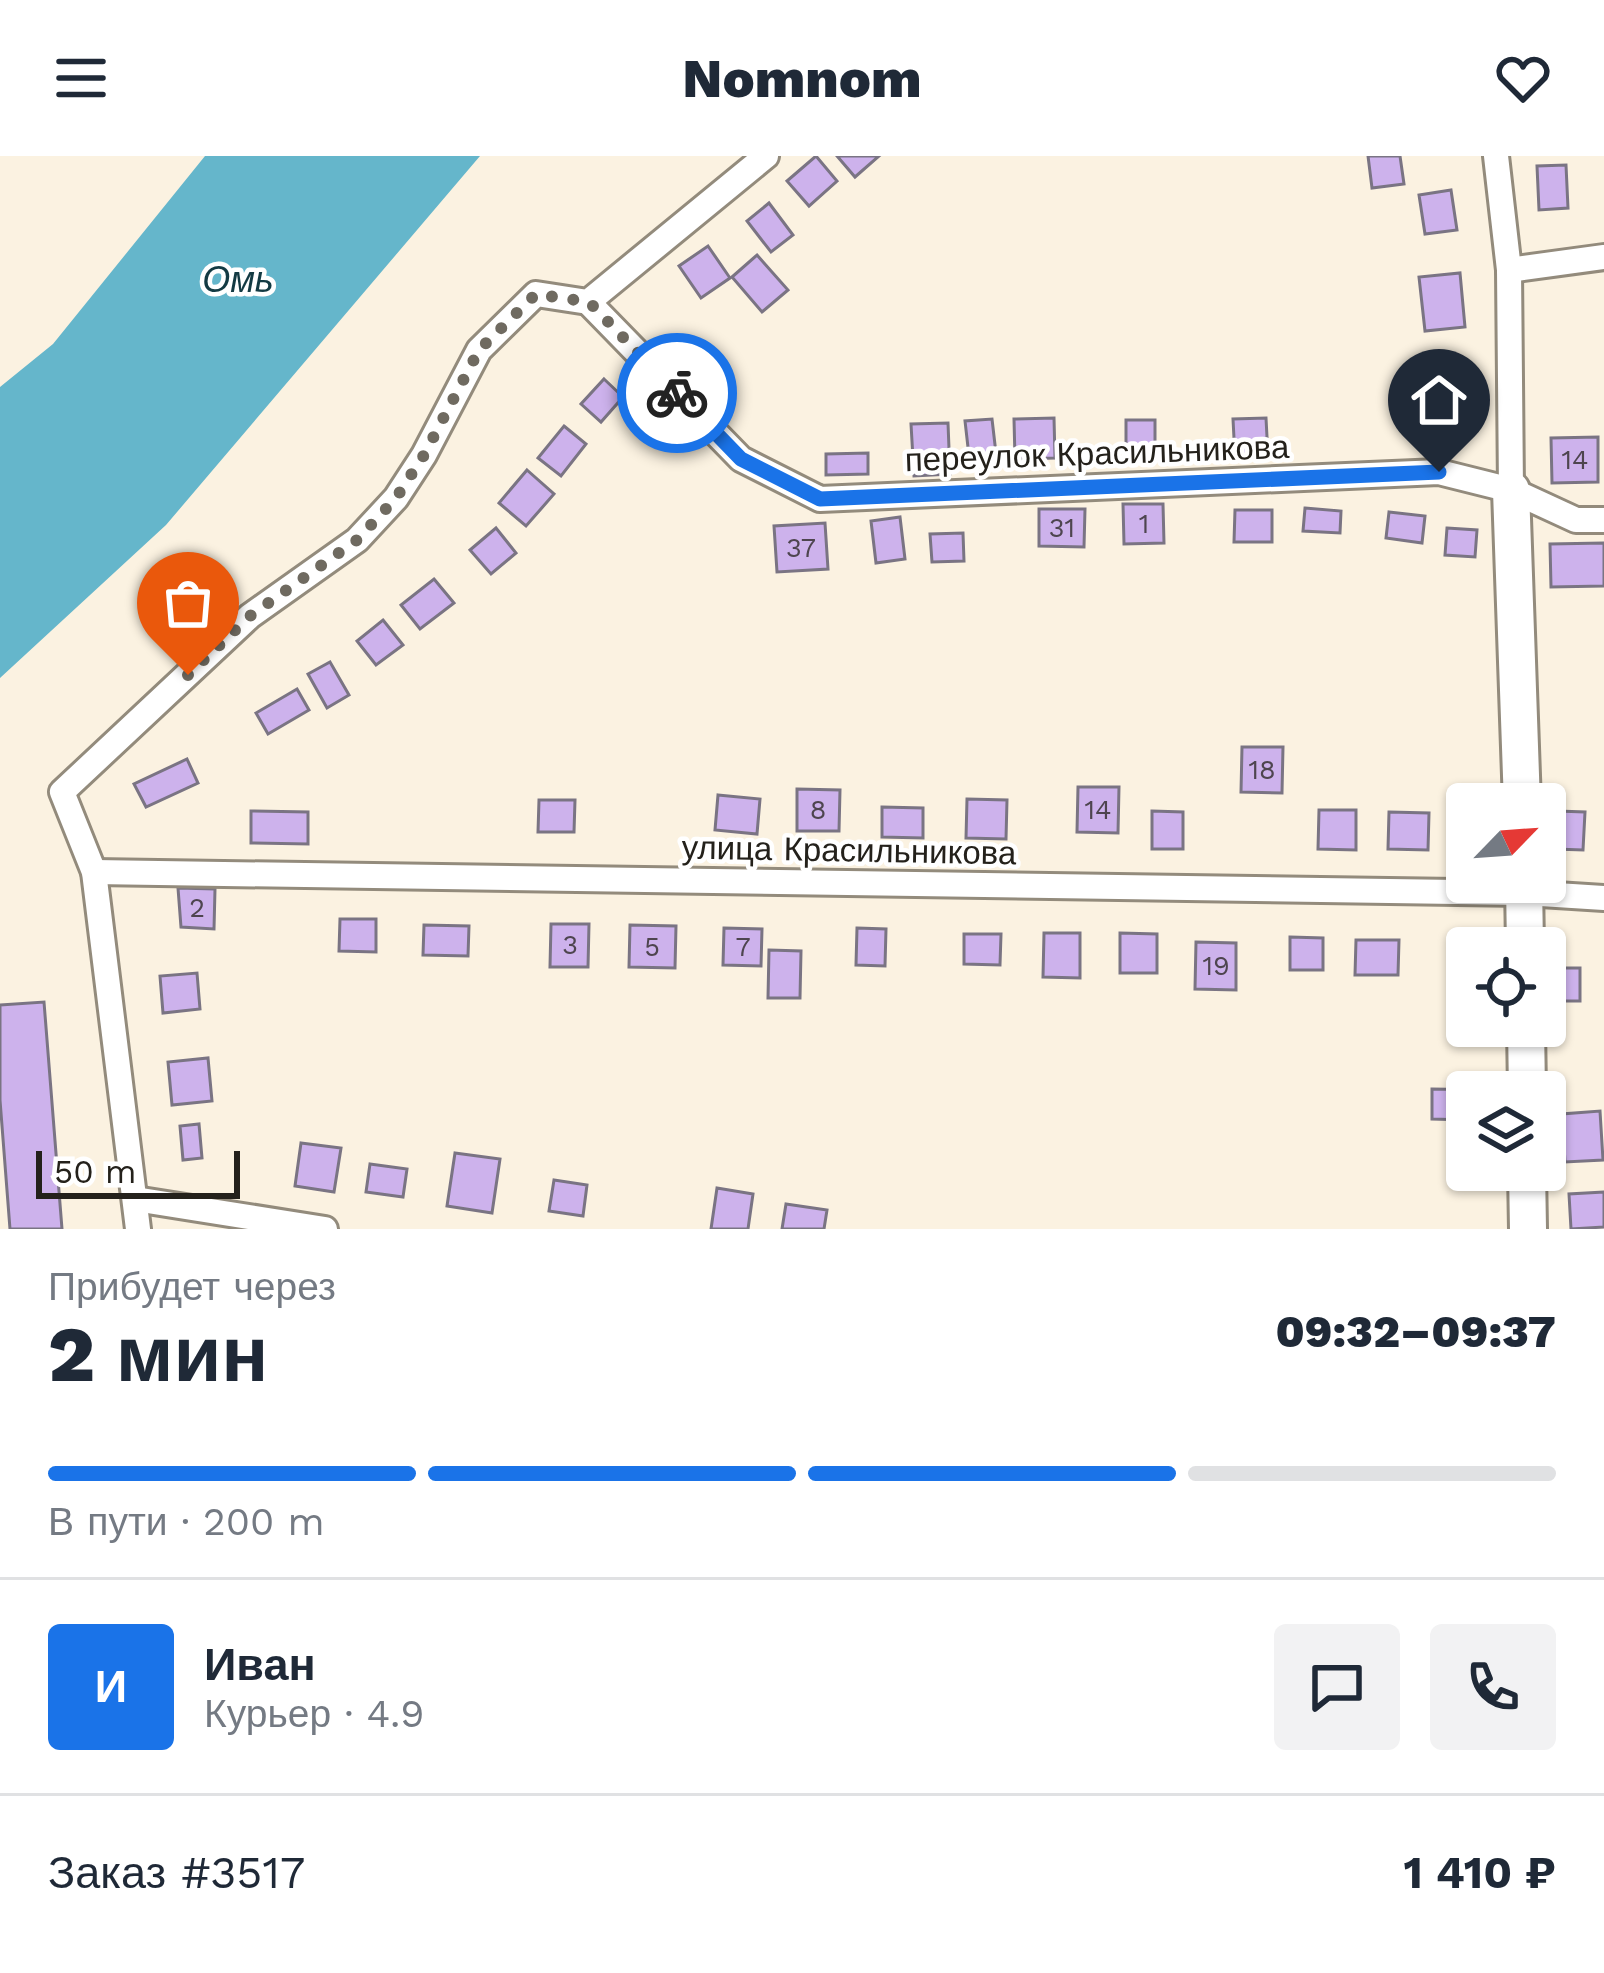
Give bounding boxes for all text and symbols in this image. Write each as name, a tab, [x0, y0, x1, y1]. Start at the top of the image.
icon: menu	[48, 45, 114, 111]
icon: heart	[1490, 45, 1556, 111]
text: Nomnom	[682, 47, 922, 110]
water label: Омь	[202, 259, 274, 301]
courier	[617, 333, 737, 453]
pin	[1388, 349, 1490, 472]
icon: bike	[644, 360, 710, 426]
icon: home	[1406, 367, 1472, 433]
street label: переулок Красильникова	[904, 427, 1291, 479]
house number: 14	[1561, 444, 1589, 476]
house number: 1	[1139, 508, 1149, 540]
house number: 31	[1049, 512, 1075, 544]
house number: 37	[786, 532, 816, 564]
pin	[137, 552, 239, 675]
icon: bag	[155, 570, 221, 636]
house number: 18	[1248, 754, 1276, 786]
north arrow	[1446, 783, 1566, 903]
map controls	[1446, 783, 1566, 1191]
house number: 8	[810, 794, 826, 826]
house number: 14	[1084, 794, 1112, 826]
street label: улица Красильникова	[681, 828, 1017, 872]
house number: 2	[189, 892, 205, 924]
button: locate	[1446, 927, 1566, 1047]
house number: 3	[562, 929, 578, 961]
house number: 5	[644, 931, 660, 963]
house number: 7	[735, 931, 751, 963]
house number: 19	[1202, 950, 1230, 982]
button: layers	[1446, 1071, 1566, 1191]
scale bar	[36, 1145, 240, 1198]
text: 50 m	[54, 1152, 136, 1191]
text: Прибудет через	[48, 1264, 336, 1309]
text: 09:32–09:37	[1275, 1305, 1556, 1358]
text: 2 мин	[48, 1308, 268, 1400]
text: В пути · 200 m	[48, 1499, 325, 1544]
button: chat	[1274, 1624, 1400, 1750]
button: phone	[1430, 1624, 1556, 1750]
text: Иван	[204, 1638, 316, 1691]
text: И	[95, 1660, 127, 1713]
text: Курьер · 4.9	[204, 1691, 424, 1736]
text: Заказ #3517	[48, 1846, 305, 1899]
text: 1 410 ₽	[1404, 1846, 1556, 1899]

